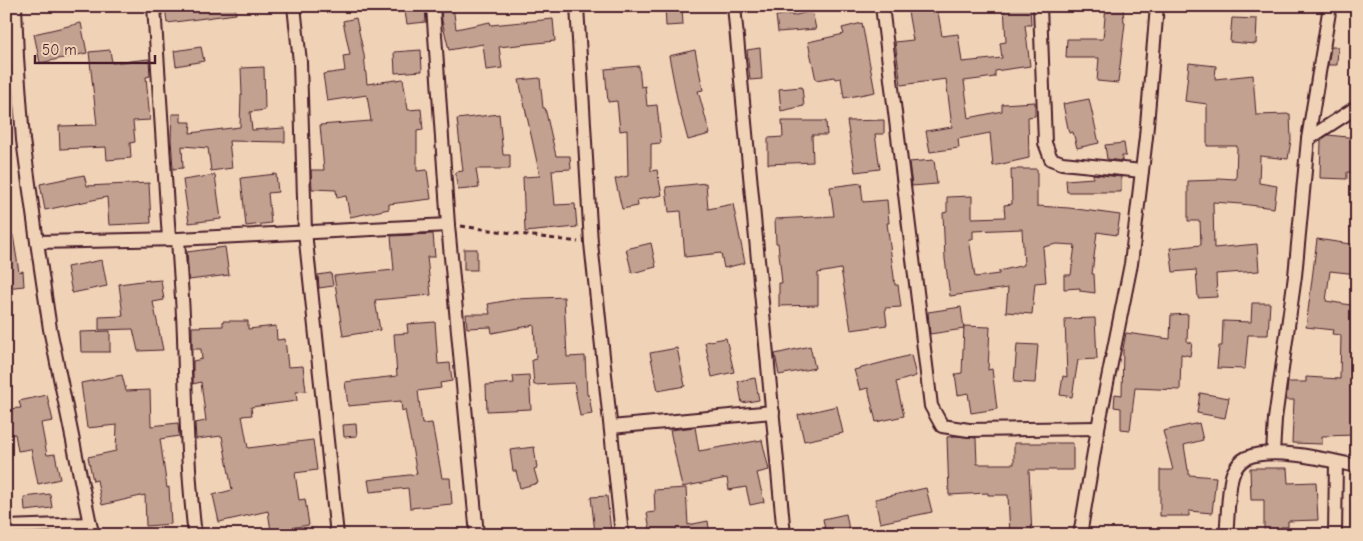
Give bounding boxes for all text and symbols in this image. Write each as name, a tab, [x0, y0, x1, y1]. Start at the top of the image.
scale bar	[35, 32, 155, 64]
text: 50 m	[42, 41, 77, 59]

